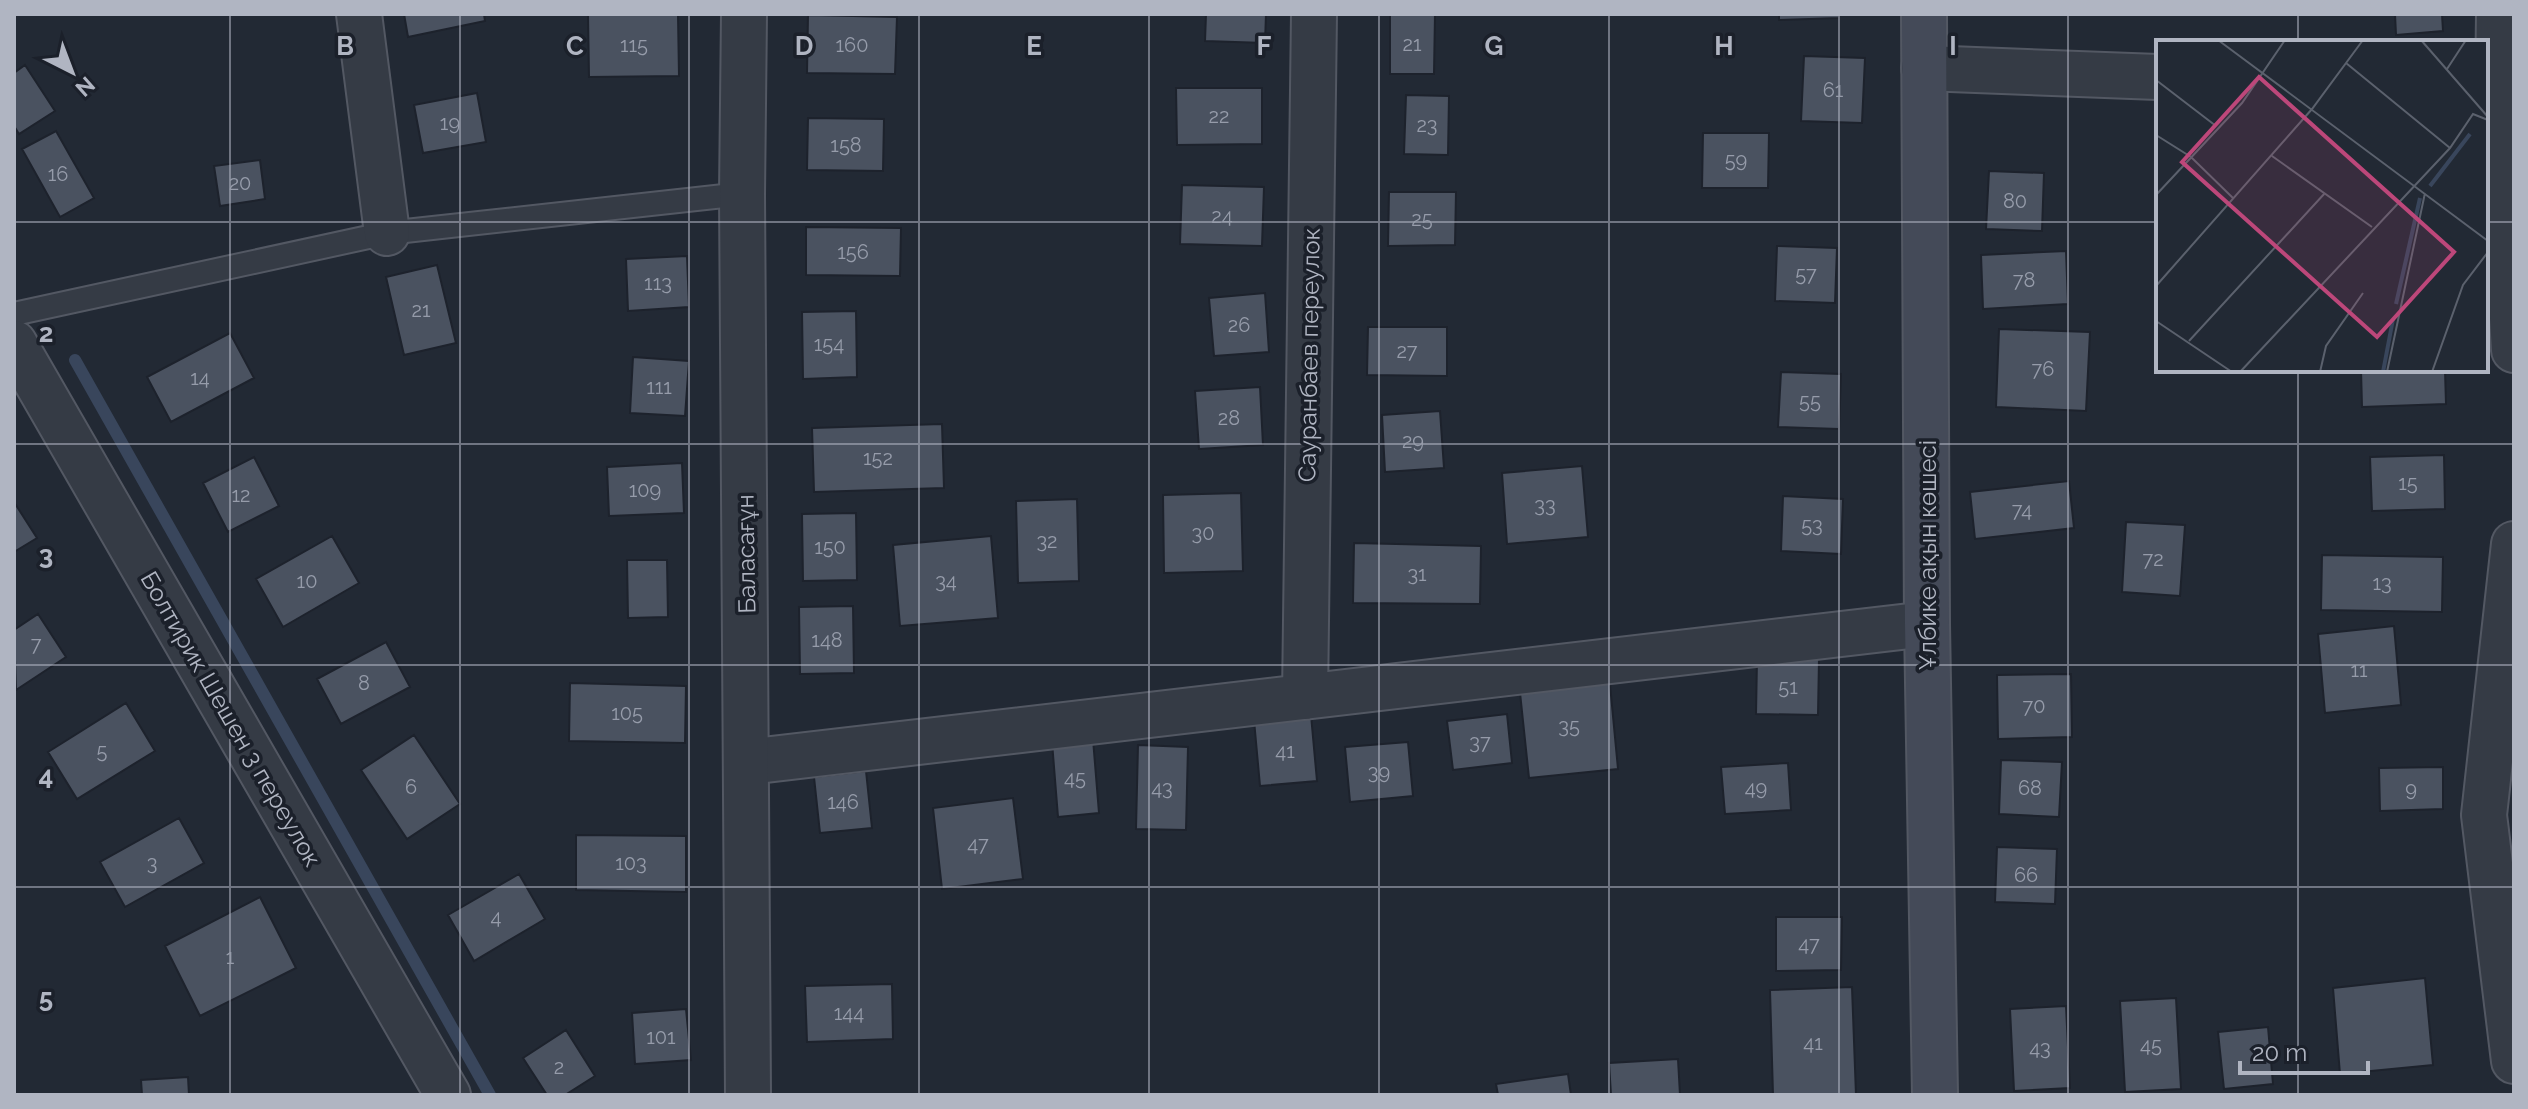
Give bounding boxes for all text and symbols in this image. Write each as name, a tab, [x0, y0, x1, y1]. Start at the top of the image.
text: B	[336, 31, 354, 61]
text: C	[566, 31, 584, 61]
text: D	[795, 31, 813, 61]
text: E	[1026, 31, 1042, 61]
text: F	[1257, 31, 1272, 61]
text: G	[1485, 31, 1503, 61]
text: H	[1714, 31, 1734, 61]
text: I	[1949, 31, 1957, 61]
north arrow	[32, 32, 112, 112]
house number: 21	[1403, 32, 1422, 56]
house number: 115	[620, 33, 648, 57]
house number: 160	[836, 33, 868, 57]
inset map	[2156, 40, 2488, 372]
text: N	[70, 72, 100, 102]
house number: 61	[1823, 78, 1844, 102]
house number: 22	[1209, 104, 1229, 128]
house number: 19	[440, 111, 460, 135]
house number: 23	[1416, 113, 1438, 137]
house number: 158	[830, 133, 862, 157]
house number: 59	[1725, 148, 1747, 172]
house number: 16	[48, 162, 68, 186]
house number: 20	[229, 171, 251, 195]
house number: 80	[2003, 189, 2027, 213]
house number: 24	[1211, 204, 1233, 228]
house number: 25	[1411, 207, 1433, 231]
street label: Сауранбаев переулок	[1292, 228, 1326, 482]
house number: 156	[837, 240, 869, 264]
house number: 57	[1795, 262, 1817, 286]
house number: 78	[2013, 268, 2035, 292]
house number: 113	[644, 271, 672, 295]
house number: 21	[412, 298, 431, 322]
house number: 26	[1228, 313, 1250, 337]
text: 2	[39, 318, 53, 348]
house number: 154	[814, 332, 844, 356]
house number: 27	[1396, 339, 1418, 363]
house number: 76	[2032, 357, 2054, 381]
house number: 14	[190, 366, 210, 390]
house number: 111	[646, 375, 672, 399]
house number: 55	[1799, 389, 1821, 413]
house number: 28	[1218, 406, 1240, 430]
house number: 29	[1402, 429, 1424, 453]
street label: Ұлбике ақын көшесі	[1913, 440, 1942, 670]
house number: 152	[863, 446, 893, 470]
house number: 15	[2398, 471, 2418, 495]
house number: 109	[629, 478, 661, 502]
house number: 12	[232, 483, 250, 507]
house number: 33	[1534, 493, 1556, 517]
street label: Баласағұн	[730, 494, 762, 614]
house number: 74	[2012, 498, 2032, 522]
house number: 53	[1801, 513, 1823, 537]
house number: 30	[1192, 521, 1214, 545]
house number: 32	[1036, 529, 1058, 553]
house number: 150	[814, 535, 846, 559]
text: 3	[39, 540, 53, 570]
house number: 72	[2142, 547, 2164, 571]
house number: 31	[1407, 562, 1427, 586]
street label: Болтирик Шешен 3 переулок	[135, 566, 327, 872]
house number: 10	[297, 569, 317, 593]
house number: 34	[935, 569, 957, 593]
house number: 13	[2372, 571, 2392, 595]
house number: 148	[811, 628, 843, 652]
house number: 7	[31, 632, 42, 656]
house number: 11	[2350, 658, 2368, 682]
house number: 8	[358, 671, 370, 695]
house number: 51	[1778, 675, 1798, 699]
house number: 70	[2023, 694, 2045, 718]
house number: 105	[611, 701, 643, 725]
house number: 35	[1558, 714, 1580, 738]
house number: 37	[1469, 730, 1491, 754]
house number: 5	[97, 739, 108, 763]
house number: 41	[1275, 739, 1295, 763]
house number: 39	[1368, 760, 1390, 784]
text: 4	[39, 761, 53, 791]
house number: 45	[1064, 766, 1086, 790]
house number: 6	[405, 775, 417, 799]
house number: 43	[1151, 776, 1173, 800]
house number: 49	[1745, 776, 1767, 800]
house number: 68	[2018, 776, 2042, 800]
house number: 9	[2405, 777, 2417, 801]
house number: 146	[827, 790, 859, 814]
house number: 47	[967, 832, 989, 856]
house number: 3	[147, 851, 157, 875]
house number: 103	[615, 851, 647, 875]
house number: 66	[2014, 863, 2038, 887]
house number: 4	[491, 905, 502, 929]
house number: 47	[1798, 932, 1820, 956]
house number: 1	[226, 945, 235, 969]
text: 5	[39, 983, 53, 1013]
house number: 144	[834, 1001, 864, 1025]
house number: 101	[646, 1025, 676, 1049]
scale bar	[2240, 1025, 2368, 1075]
house number: 41	[1803, 1031, 1823, 1055]
house number: 45	[2140, 1033, 2162, 1057]
house number: 43	[2029, 1036, 2051, 1060]
text: 20 m	[2252, 1038, 2307, 1067]
house number: 2	[554, 1055, 564, 1079]

